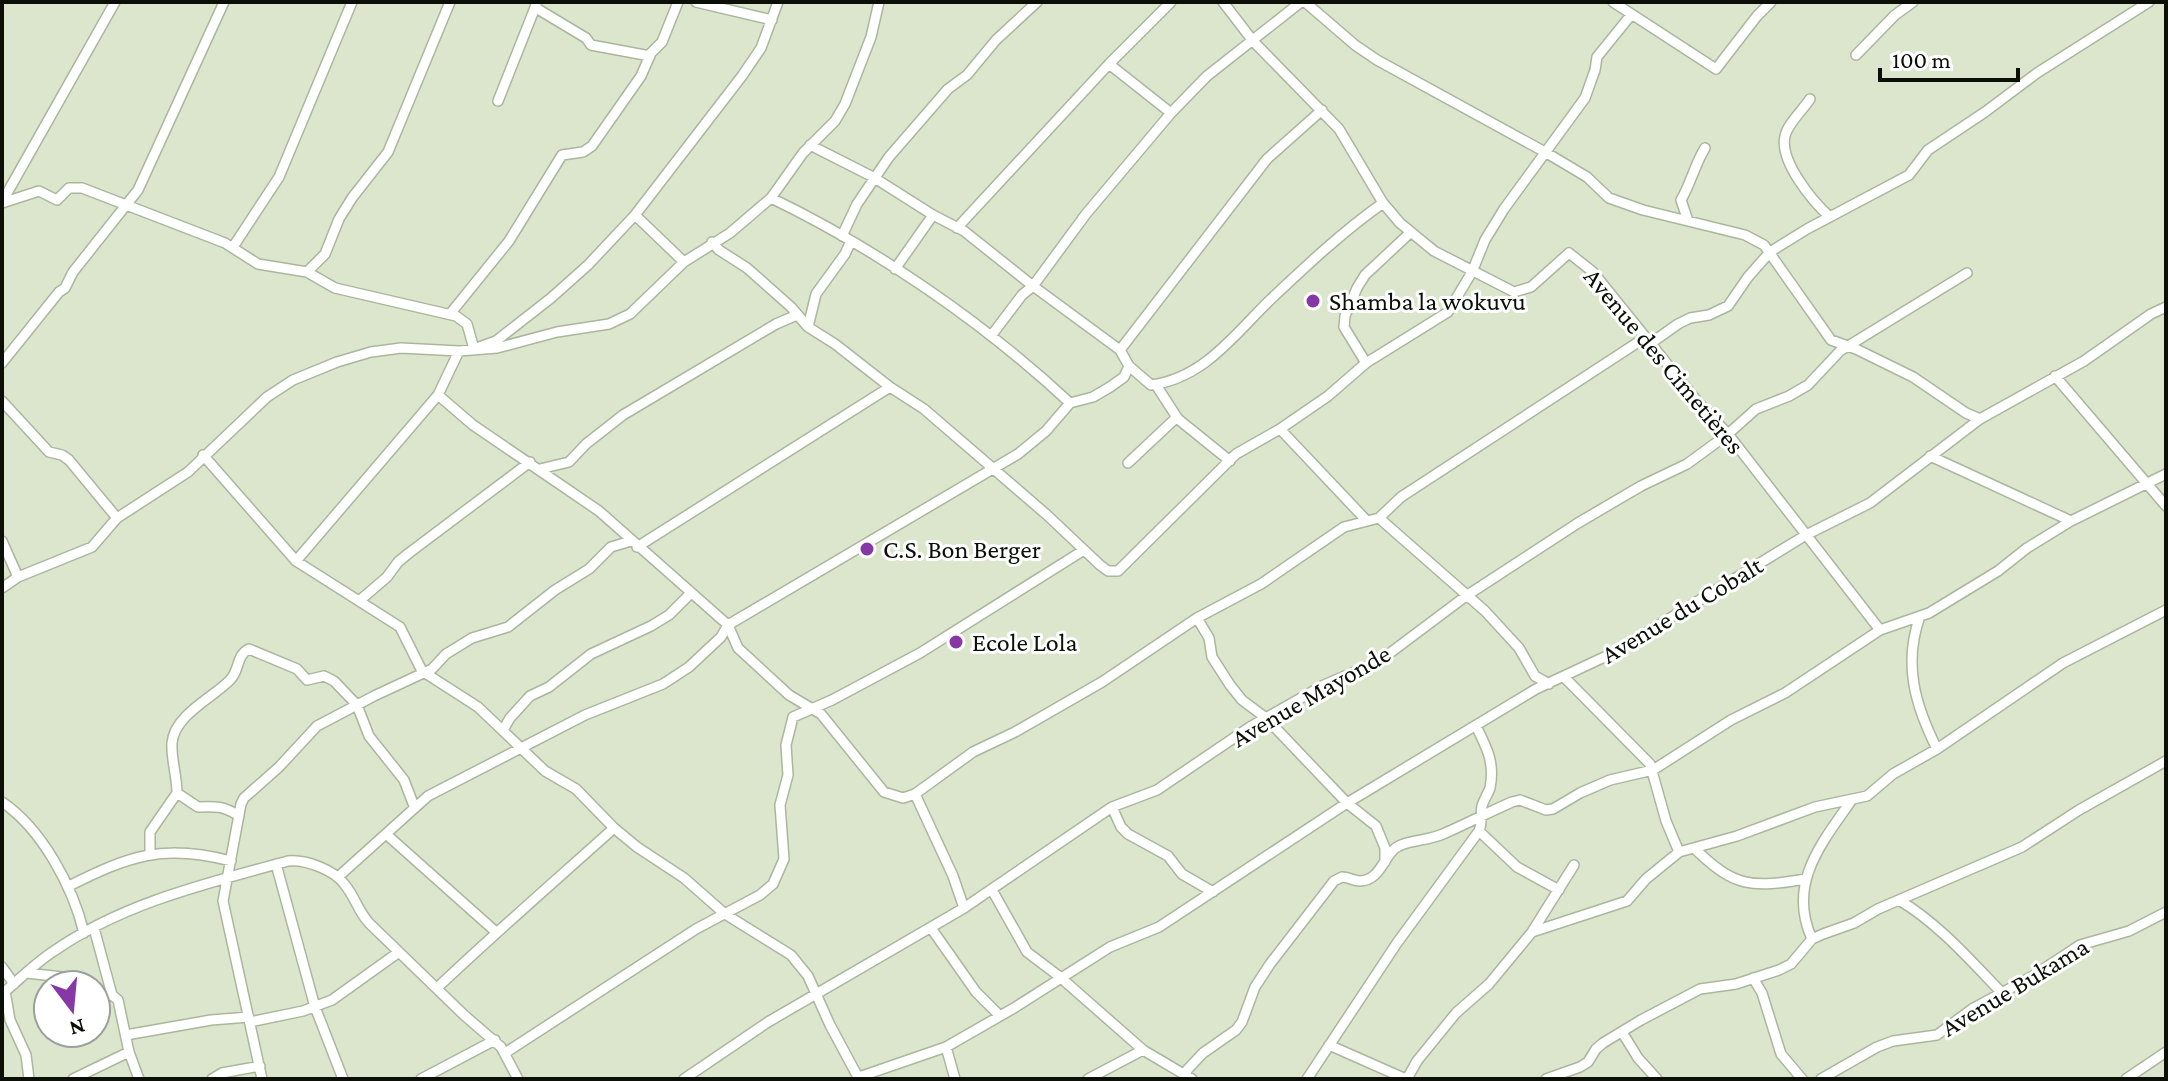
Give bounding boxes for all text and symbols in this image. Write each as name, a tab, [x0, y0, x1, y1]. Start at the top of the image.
scale bar	[1880, 32, 2018, 82]
text: 100 m	[1892, 46, 1951, 73]
street label: Avenue des Cimetières	[1578, 262, 1750, 460]
place label: Shamba la wokuvu	[1329, 287, 1526, 316]
marker: Shamba la wokuvu	[1304, 292, 1322, 310]
place label: C.S. Bon Berger	[883, 535, 1041, 564]
marker: C.S. Bon Berger	[858, 540, 876, 558]
street label: Avenue du Cobalt	[1596, 550, 1768, 669]
place label: Ecole Lola	[972, 628, 1078, 657]
marker: Ecole Lola	[947, 633, 965, 651]
street label: Avenue Mayonde	[1226, 639, 1396, 753]
street label: Avenue Bukama	[1936, 932, 2094, 1042]
north arrow	[32, 969, 112, 1049]
text: N	[67, 1014, 88, 1042]

